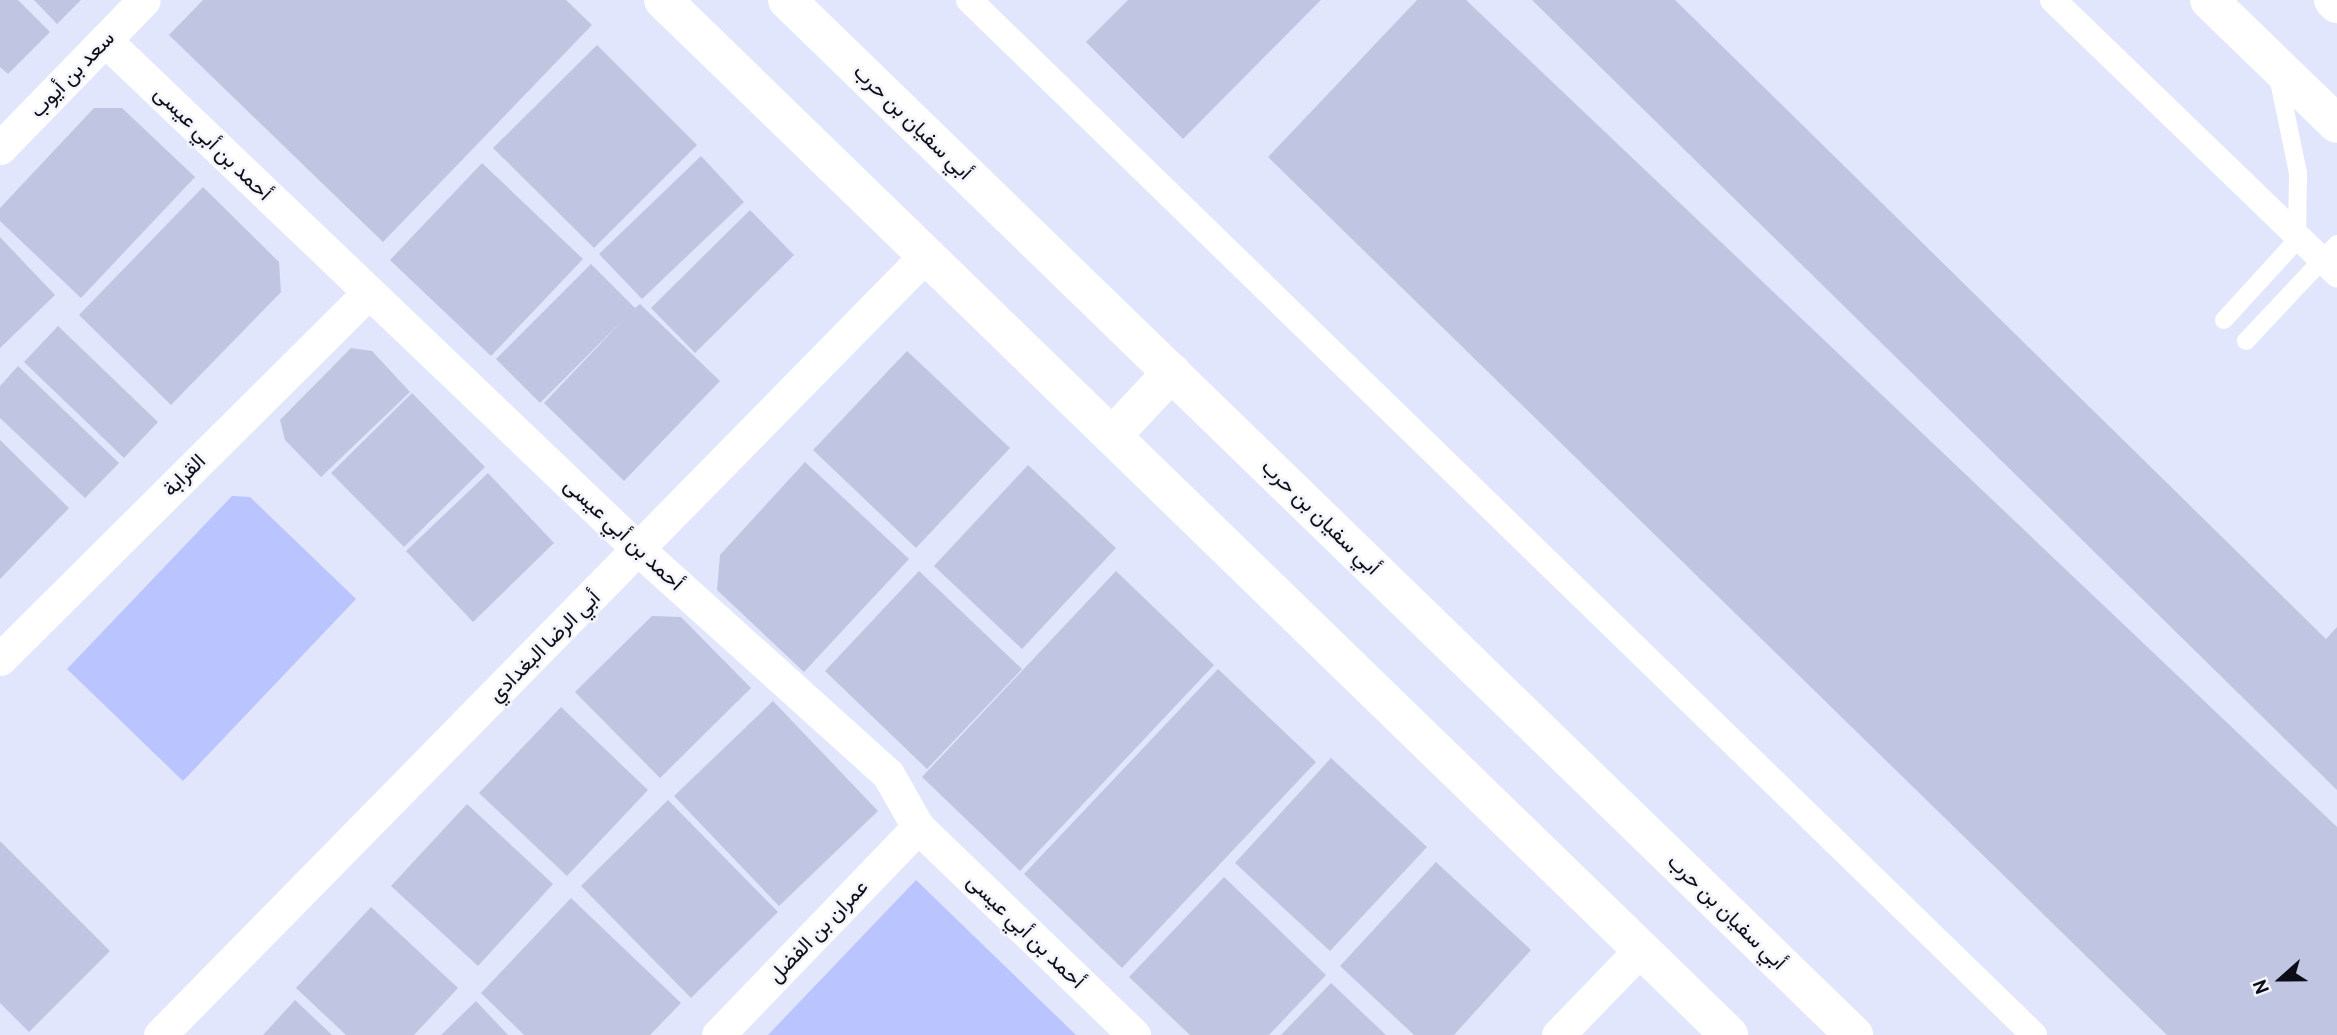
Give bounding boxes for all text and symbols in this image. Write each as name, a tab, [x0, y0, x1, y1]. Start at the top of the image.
street label: سعد بن أيوب	[24, 25, 120, 123]
street label: أبي سفيان بن حرب	[848, 59, 978, 185]
street label: أحمد بن أبي عيسى	[149, 80, 277, 206]
street label: القرابة	[157, 448, 211, 502]
street label: أبي سفيان بن حرب	[1256, 454, 1386, 580]
street label: أحمد بن أبي عيسى	[559, 472, 689, 596]
street label: أبي الرضا البغدادي	[483, 585, 605, 707]
street label: أبي سفيان بن حرب	[1662, 849, 1792, 975]
street label: أحمد بن أبي عيسى	[962, 868, 1090, 994]
street label: عمران بن الفضل	[763, 874, 873, 988]
north arrow	[2246, 944, 2316, 1014]
text: N	[2248, 976, 2274, 997]

